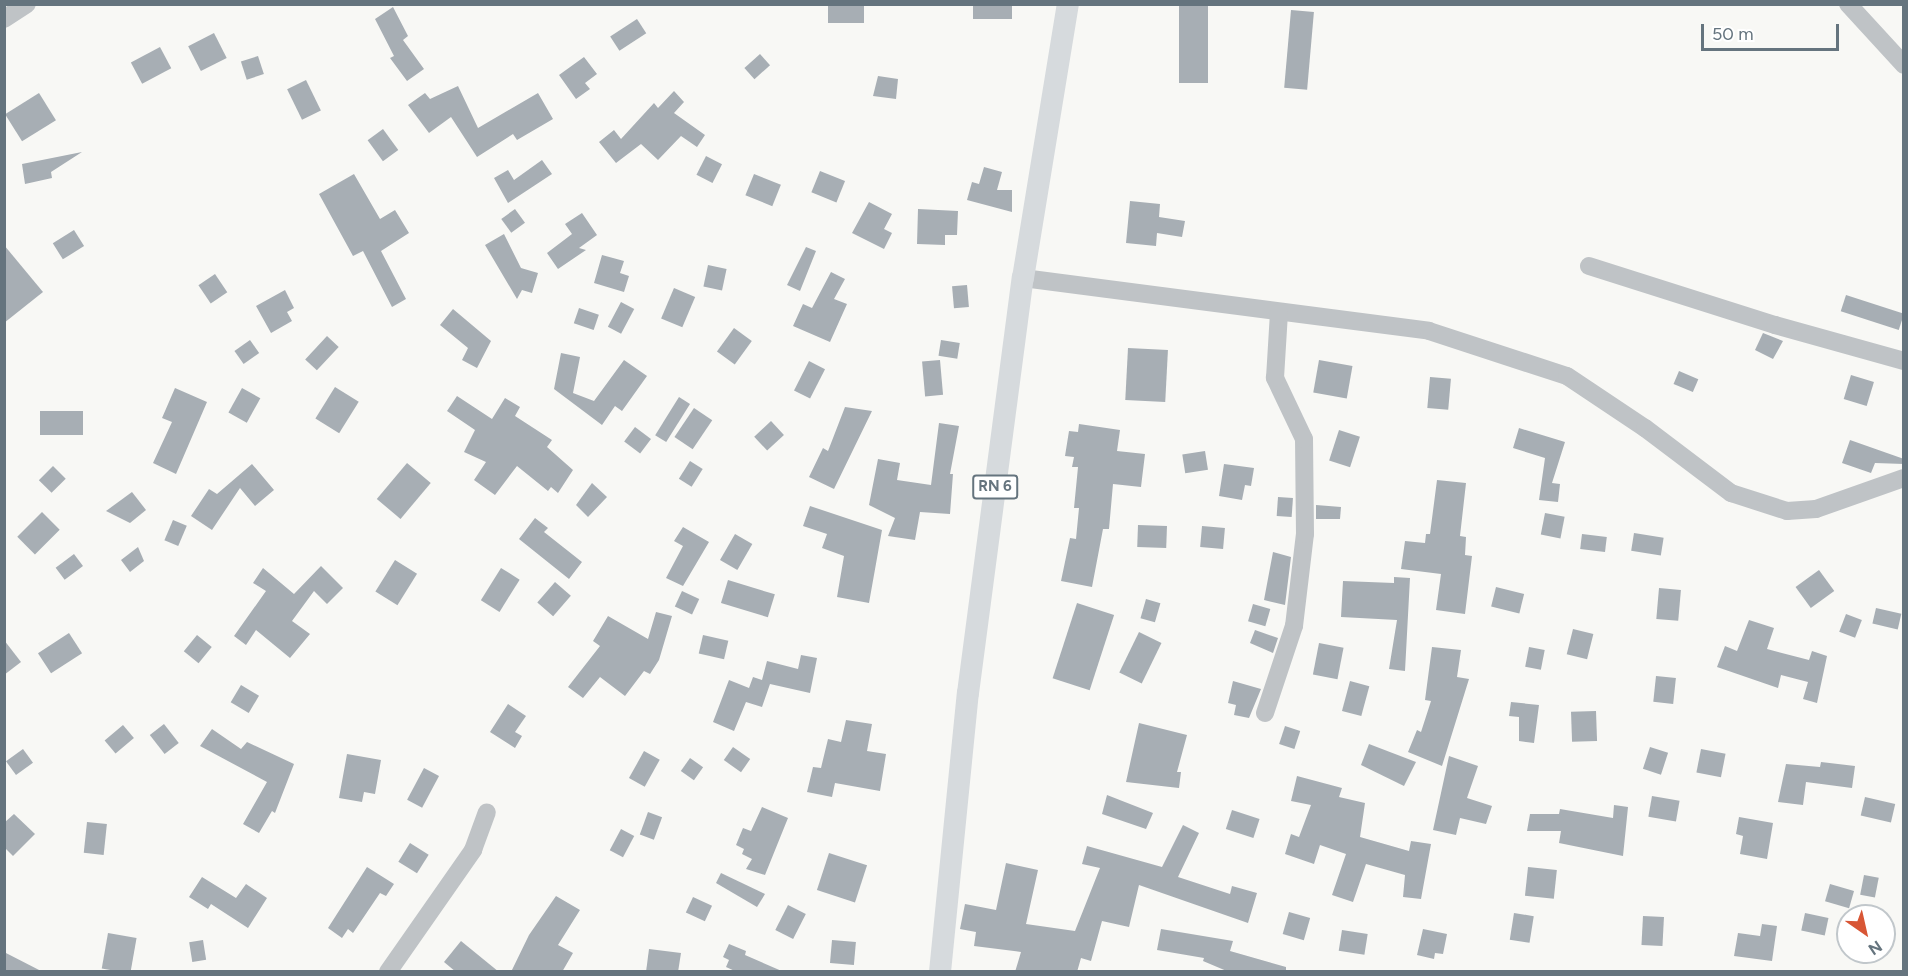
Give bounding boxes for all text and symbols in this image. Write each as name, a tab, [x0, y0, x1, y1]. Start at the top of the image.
scale bar	[1704, 12, 1842, 50]
text: 50 m	[1712, 23, 1754, 45]
road number: RN 6	[971, 475, 1019, 499]
north arrow	[1836, 904, 1896, 964]
text: N	[1865, 936, 1886, 959]

